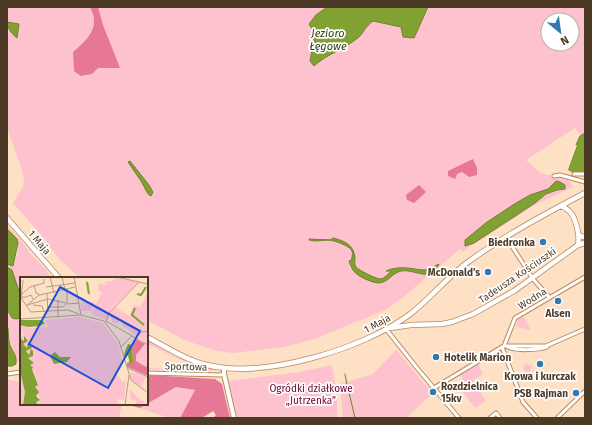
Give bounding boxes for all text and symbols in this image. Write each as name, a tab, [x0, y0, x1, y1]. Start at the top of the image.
north arrow	[540, 12, 580, 52]
water label: Jezioro Łęgowe	[309, 27, 347, 53]
text: N	[558, 33, 571, 48]
street label: 1 Maja	[26, 228, 53, 257]
place label: Biedronka	[488, 237, 536, 249]
marker: Biedronka	[538, 237, 548, 247]
street label: Tadeusza Kościuszki	[476, 245, 559, 306]
place label: McDonald's	[428, 267, 480, 279]
marker: McDonald's	[483, 267, 493, 277]
inset map	[20, 277, 148, 405]
street label: Wodna	[516, 285, 549, 312]
marker: Alsen	[553, 296, 563, 306]
place label: Alsen	[545, 308, 571, 320]
street label: 1 Maja	[362, 312, 393, 336]
marker: Hotelik Marion	[431, 352, 441, 362]
place label: Hotelik Marion	[444, 352, 511, 364]
marker: Krowa i kurczak	[535, 359, 545, 369]
street label: Sportowa	[164, 360, 208, 374]
place label: Krowa i kurczak	[504, 371, 576, 383]
place label: Rozdzielnica 15kv	[441, 381, 498, 405]
park label: Ogródki działkowe „Jutrzenka”	[269, 383, 353, 407]
marker: Rozdzielnica 15kv	[428, 387, 438, 397]
place label: PSB Rajman	[514, 388, 568, 400]
marker: PSB Rajman	[571, 388, 581, 398]

